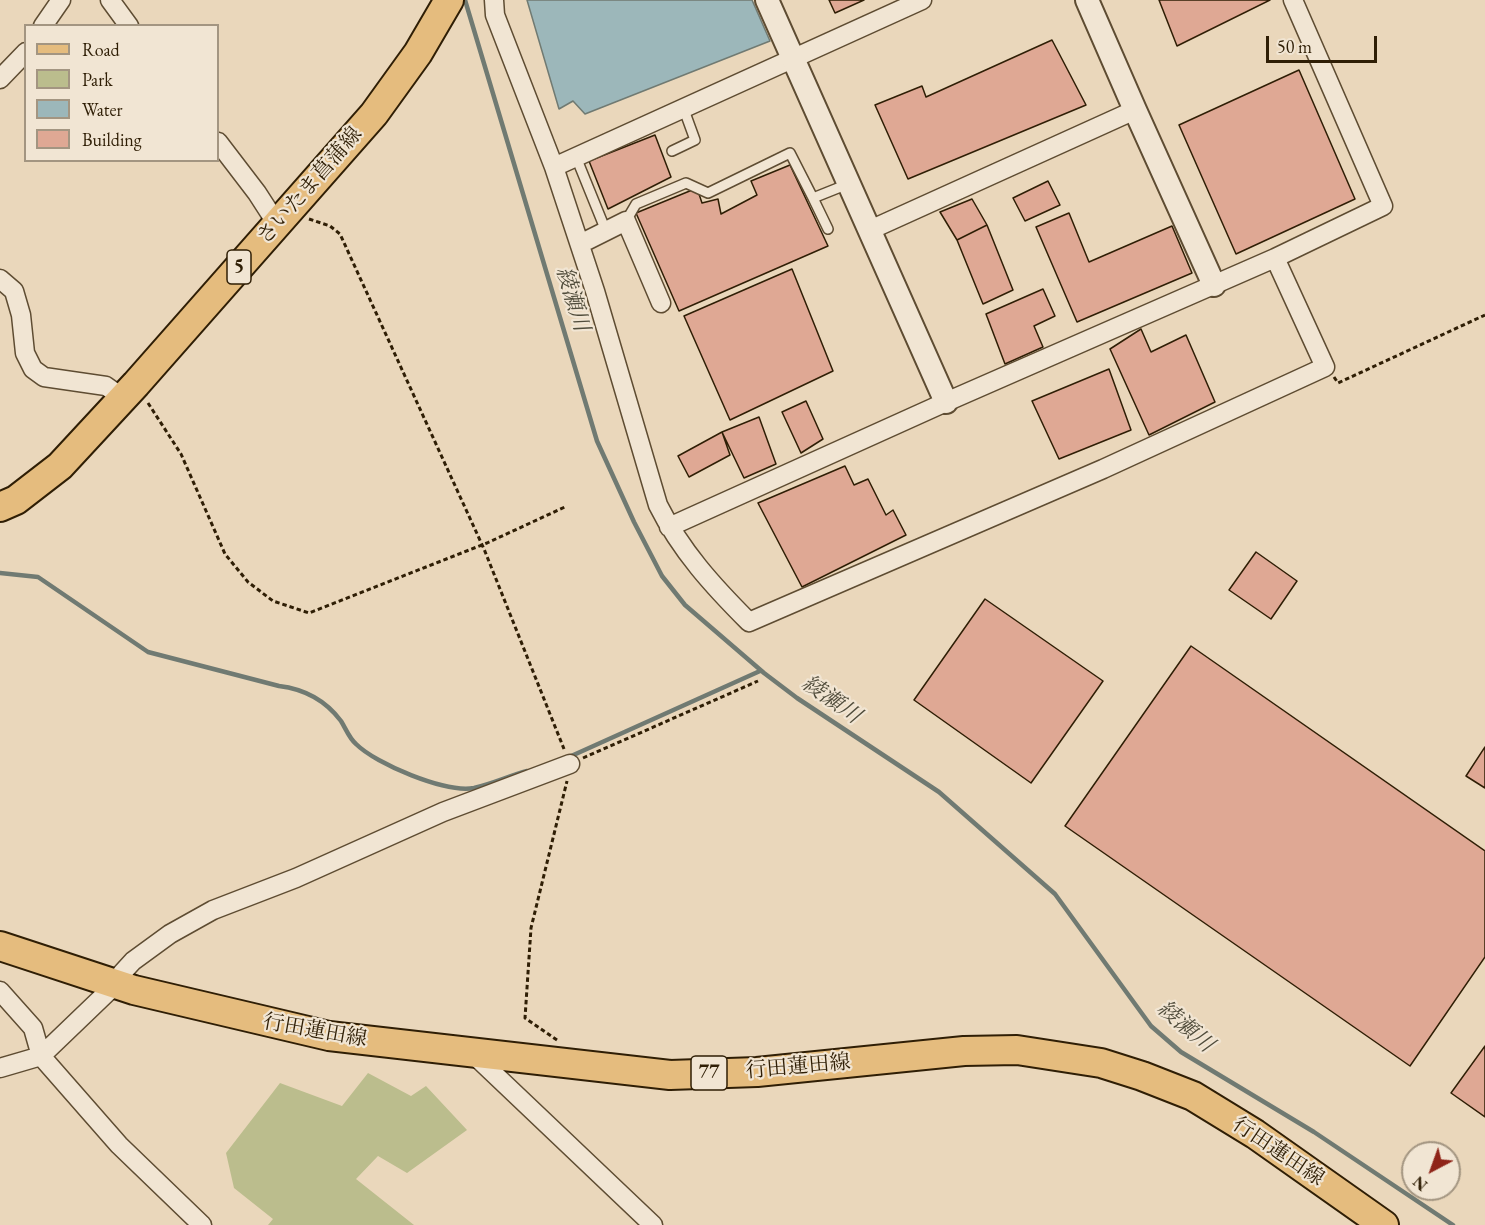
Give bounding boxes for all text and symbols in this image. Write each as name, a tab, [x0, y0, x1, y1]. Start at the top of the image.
legend	[24, 24, 219, 162]
scale bar	[1269, 24, 1380, 62]
text: 50 m	[1277, 35, 1312, 58]
text: Road	[82, 38, 120, 61]
text: Park	[82, 68, 113, 91]
text: Water	[82, 98, 123, 121]
street label: さいたま菖蒲線	[252, 122, 368, 250]
text: Building	[82, 128, 142, 151]
road number: 5	[227, 250, 251, 284]
water label: 綾瀬川	[550, 264, 594, 334]
water label: 綾瀬川	[796, 670, 866, 730]
water label: 綾瀬川	[1151, 996, 1219, 1058]
street label: 行田蓮田線	[261, 1009, 369, 1053]
street label: 行田蓮田線	[745, 1050, 851, 1084]
road number: 77	[691, 1056, 727, 1090]
street label: 行田蓮田線	[1227, 1112, 1329, 1192]
north arrow	[1401, 1141, 1461, 1201]
text: N	[1408, 1171, 1432, 1196]

